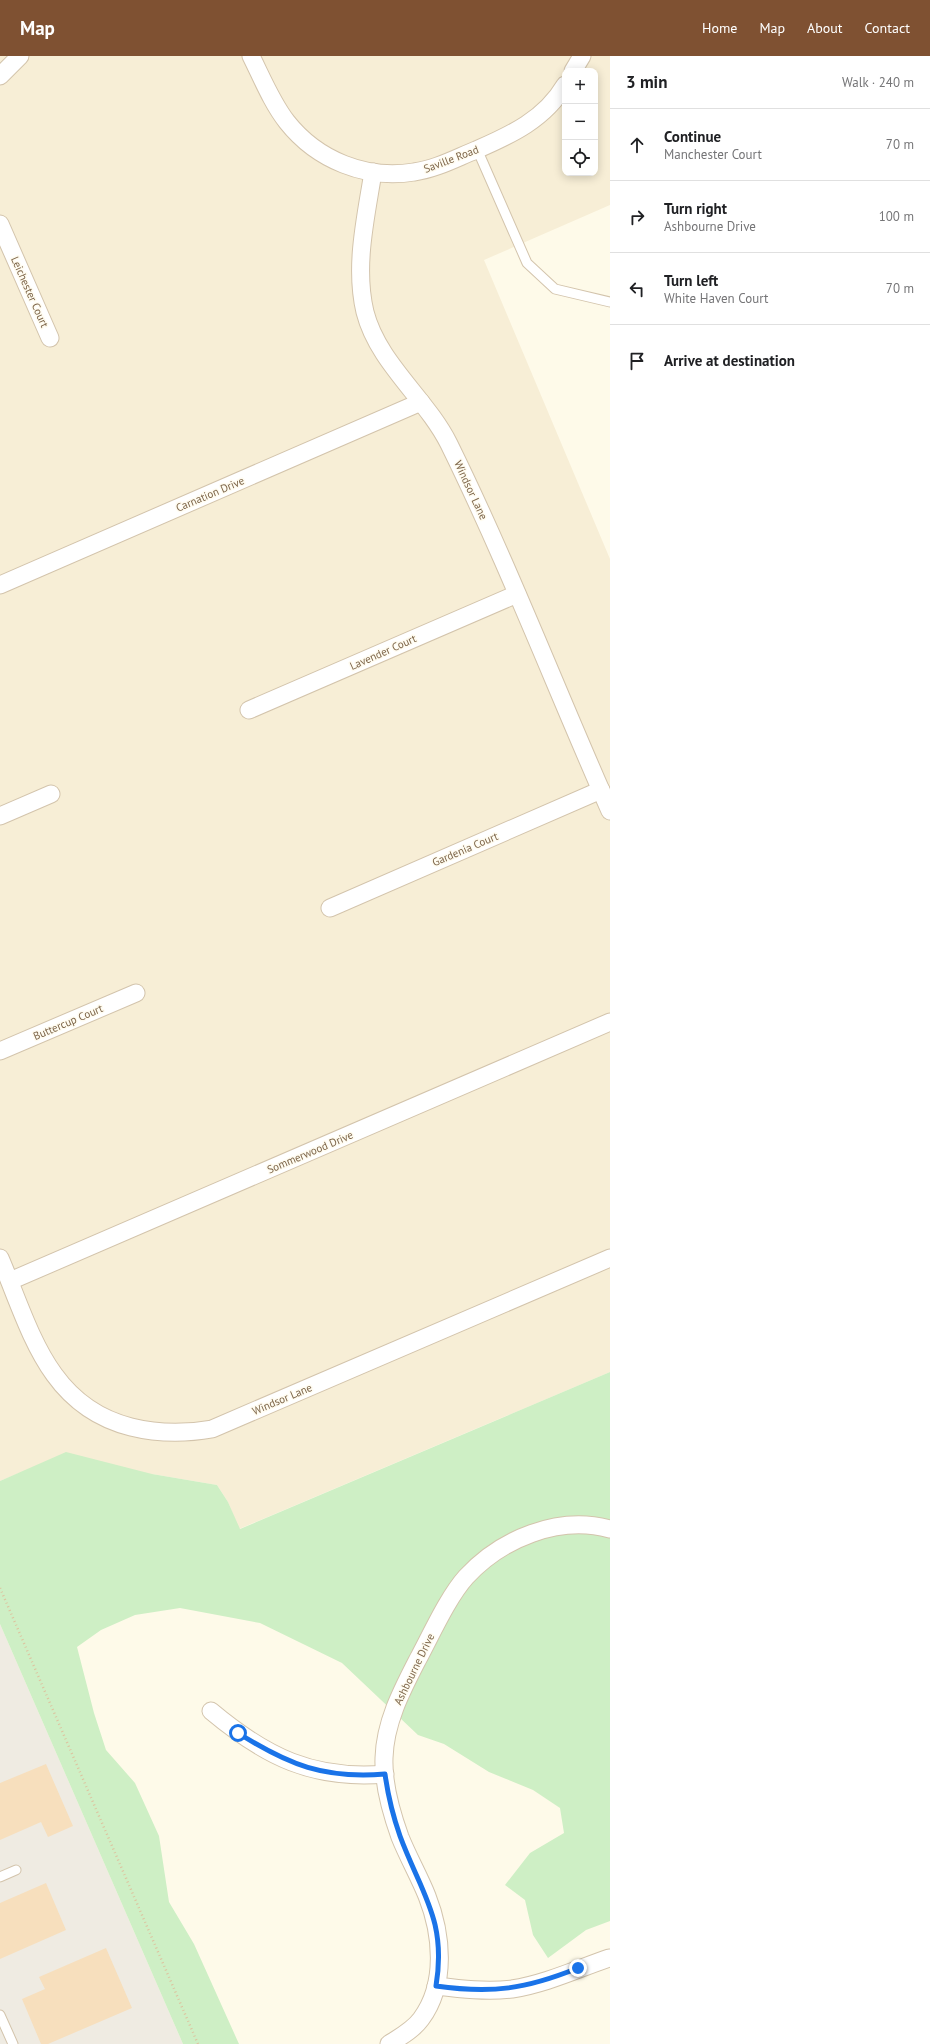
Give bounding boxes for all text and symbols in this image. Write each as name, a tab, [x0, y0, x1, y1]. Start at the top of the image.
text: Map	[20, 16, 55, 40]
text: Home	[702, 19, 737, 37]
text: Map	[759, 19, 785, 37]
text: About	[807, 19, 843, 37]
text: Contact	[865, 19, 910, 37]
map controls	[562, 68, 598, 176]
button: +	[562, 68, 598, 104]
text: 3 min	[626, 71, 667, 93]
text: Walk · 240 m	[842, 74, 914, 91]
button: −	[562, 104, 598, 140]
text: Continue	[664, 127, 721, 146]
icon: ahead	[626, 134, 648, 156]
text: 70 m	[886, 136, 914, 153]
button: locate	[562, 140, 598, 176]
street label: Saville Road	[422, 142, 481, 176]
text: Manchester Court	[664, 146, 762, 163]
text: Turn right	[664, 199, 727, 218]
icon: right	[626, 206, 648, 228]
text: 100 m	[879, 208, 914, 225]
text: Ashbourne Drive	[664, 218, 756, 235]
street label: Leichester Court	[8, 254, 52, 330]
text: Turn left	[664, 271, 718, 290]
icon: left	[626, 278, 648, 300]
text: 70 m	[886, 280, 914, 297]
text: White Haven Court	[664, 290, 768, 307]
icon: arrive	[626, 350, 648, 372]
text: Arrive at destination	[664, 351, 795, 370]
street label: Windsor Lane	[451, 458, 491, 522]
street label: Carnation Drive	[174, 473, 247, 515]
street label: Lavender Court	[348, 631, 419, 673]
street label: Gardenia Court	[430, 829, 500, 869]
street label: Buttercup Court	[31, 1001, 105, 1043]
street label: Sommerwood Drive	[265, 1127, 356, 1176]
street label: Windsor Lane	[250, 1380, 314, 1418]
street label: Ashbourne Drive	[391, 1631, 438, 1707]
route start	[229, 1724, 247, 1742]
route end	[569, 1959, 587, 1977]

